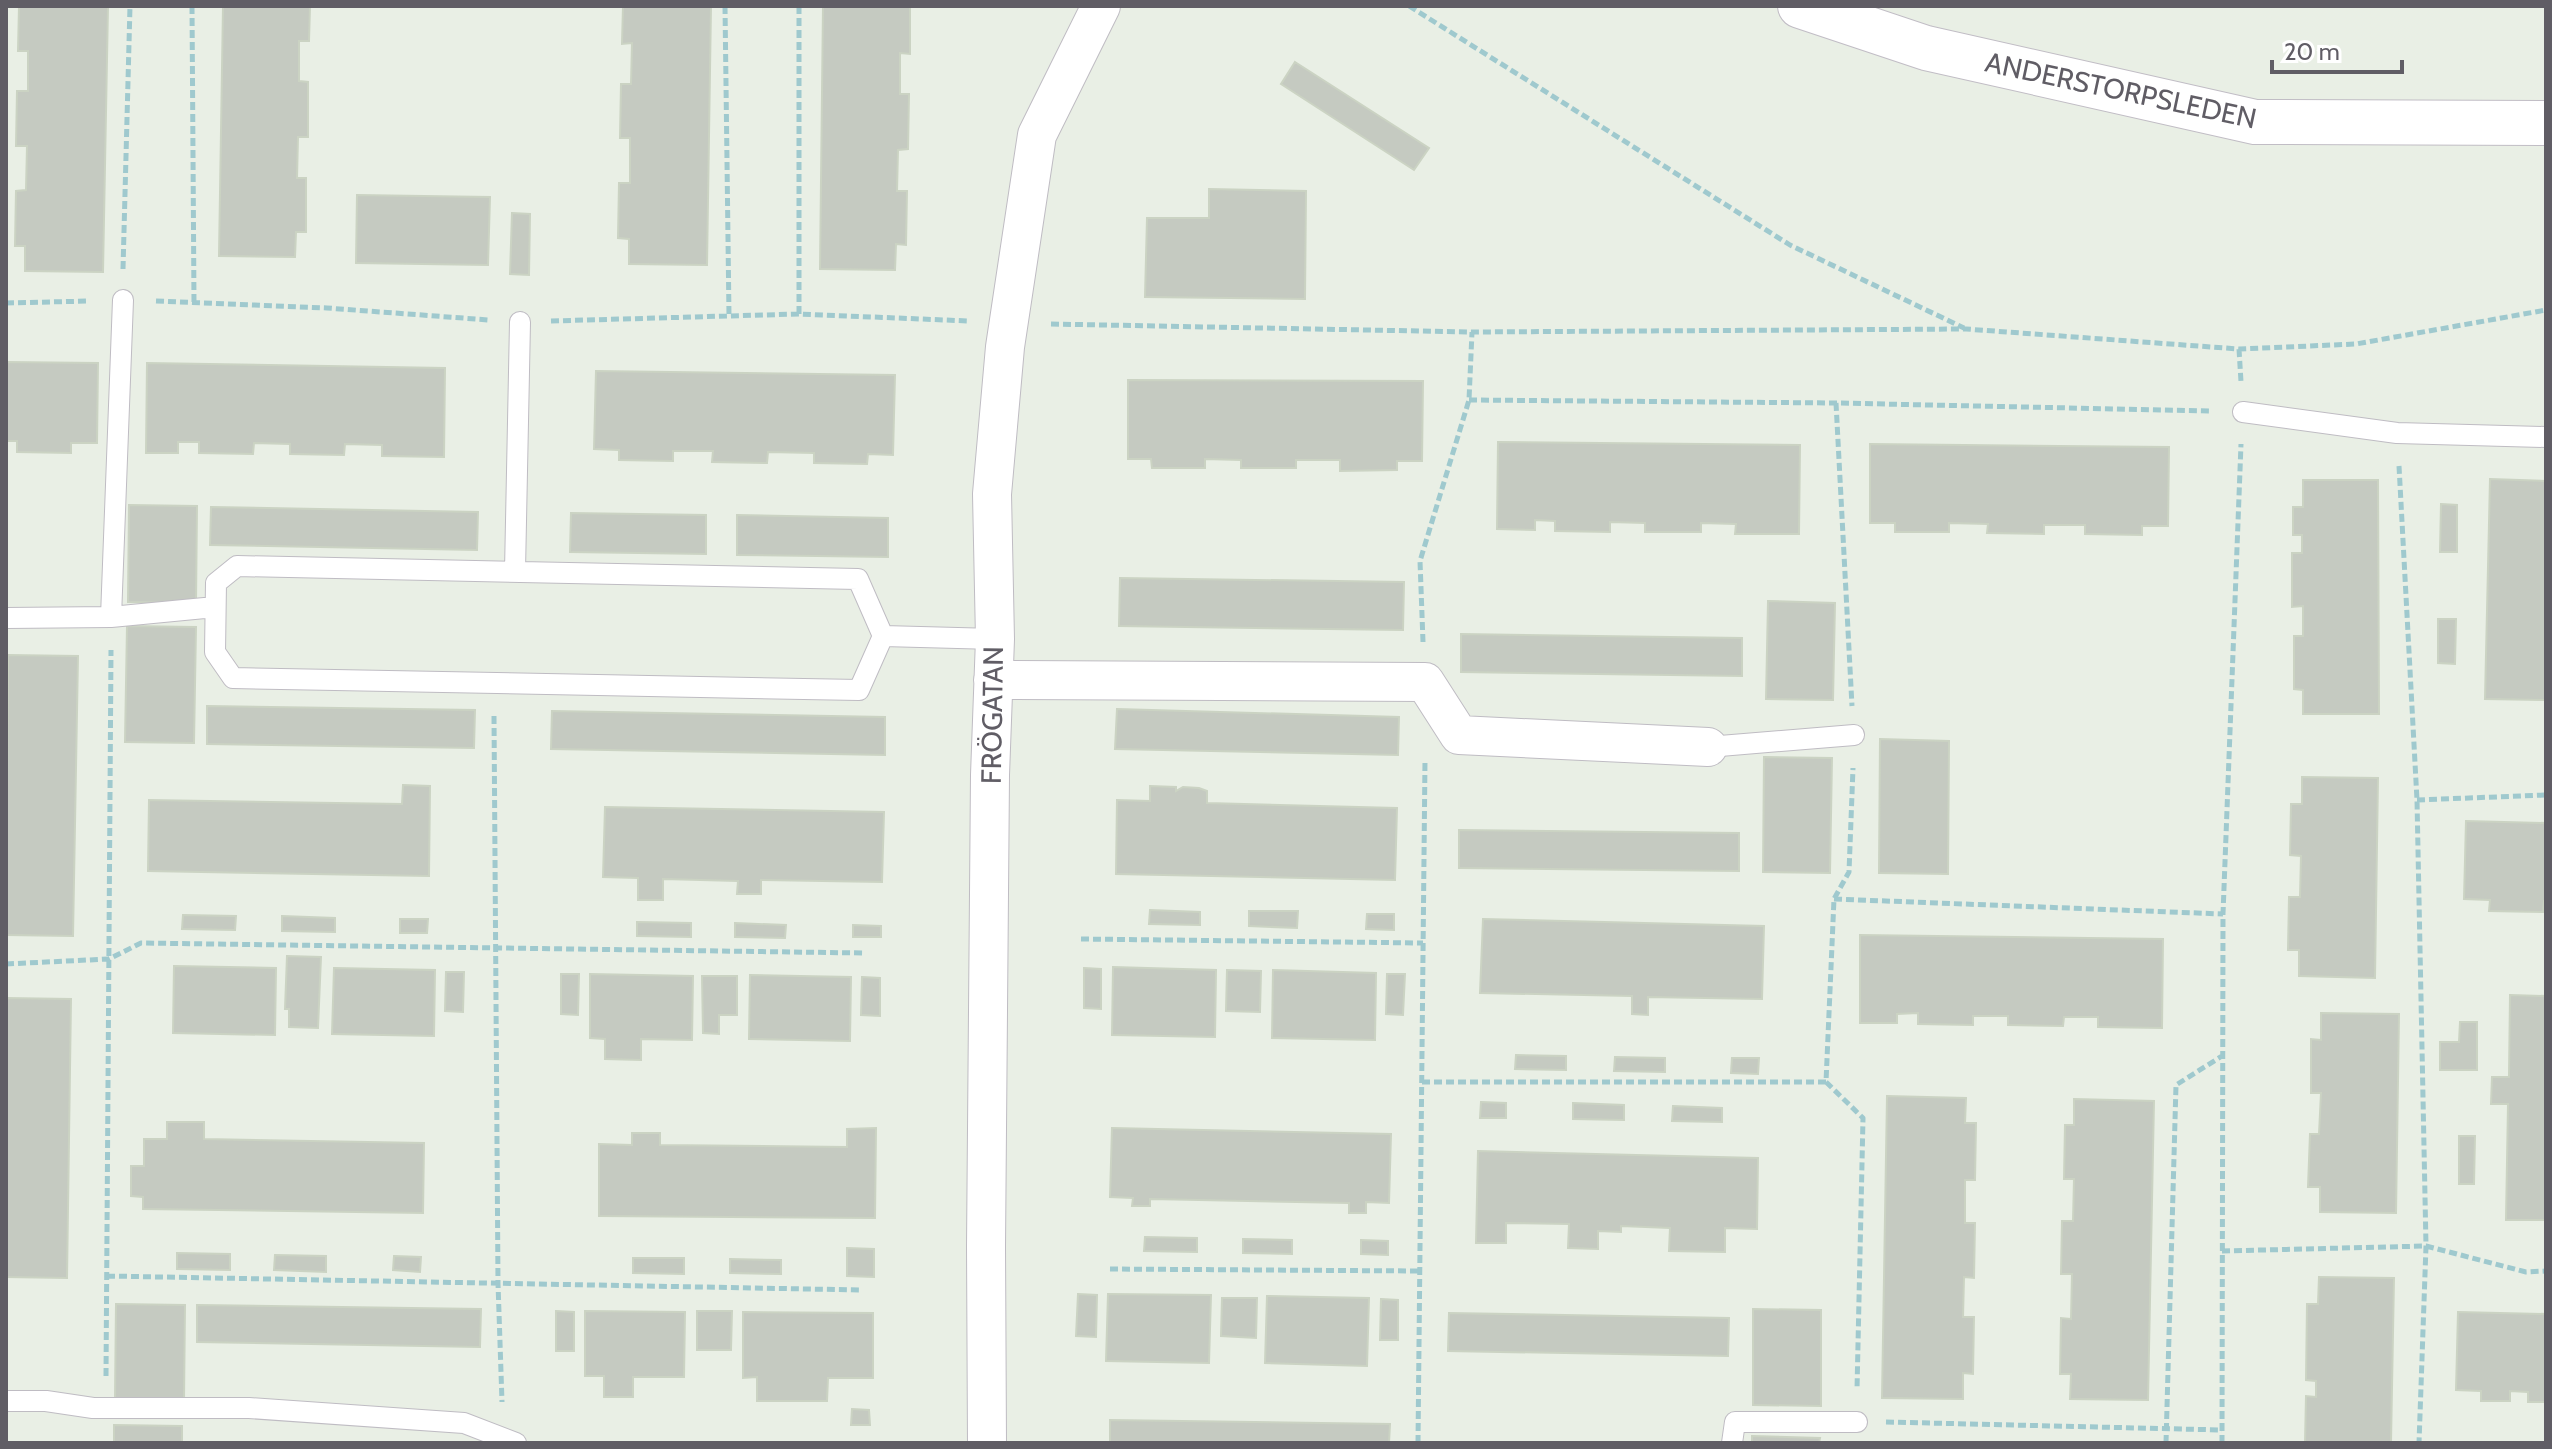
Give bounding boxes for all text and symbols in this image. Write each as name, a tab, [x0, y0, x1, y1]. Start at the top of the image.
scale bar	[2272, 24, 2402, 74]
text: 20 m	[2284, 37, 2340, 66]
street label: ANDERSTORPSLEDEN	[1982, 45, 2260, 135]
street label: FRÖGATAN	[974, 646, 1010, 784]

